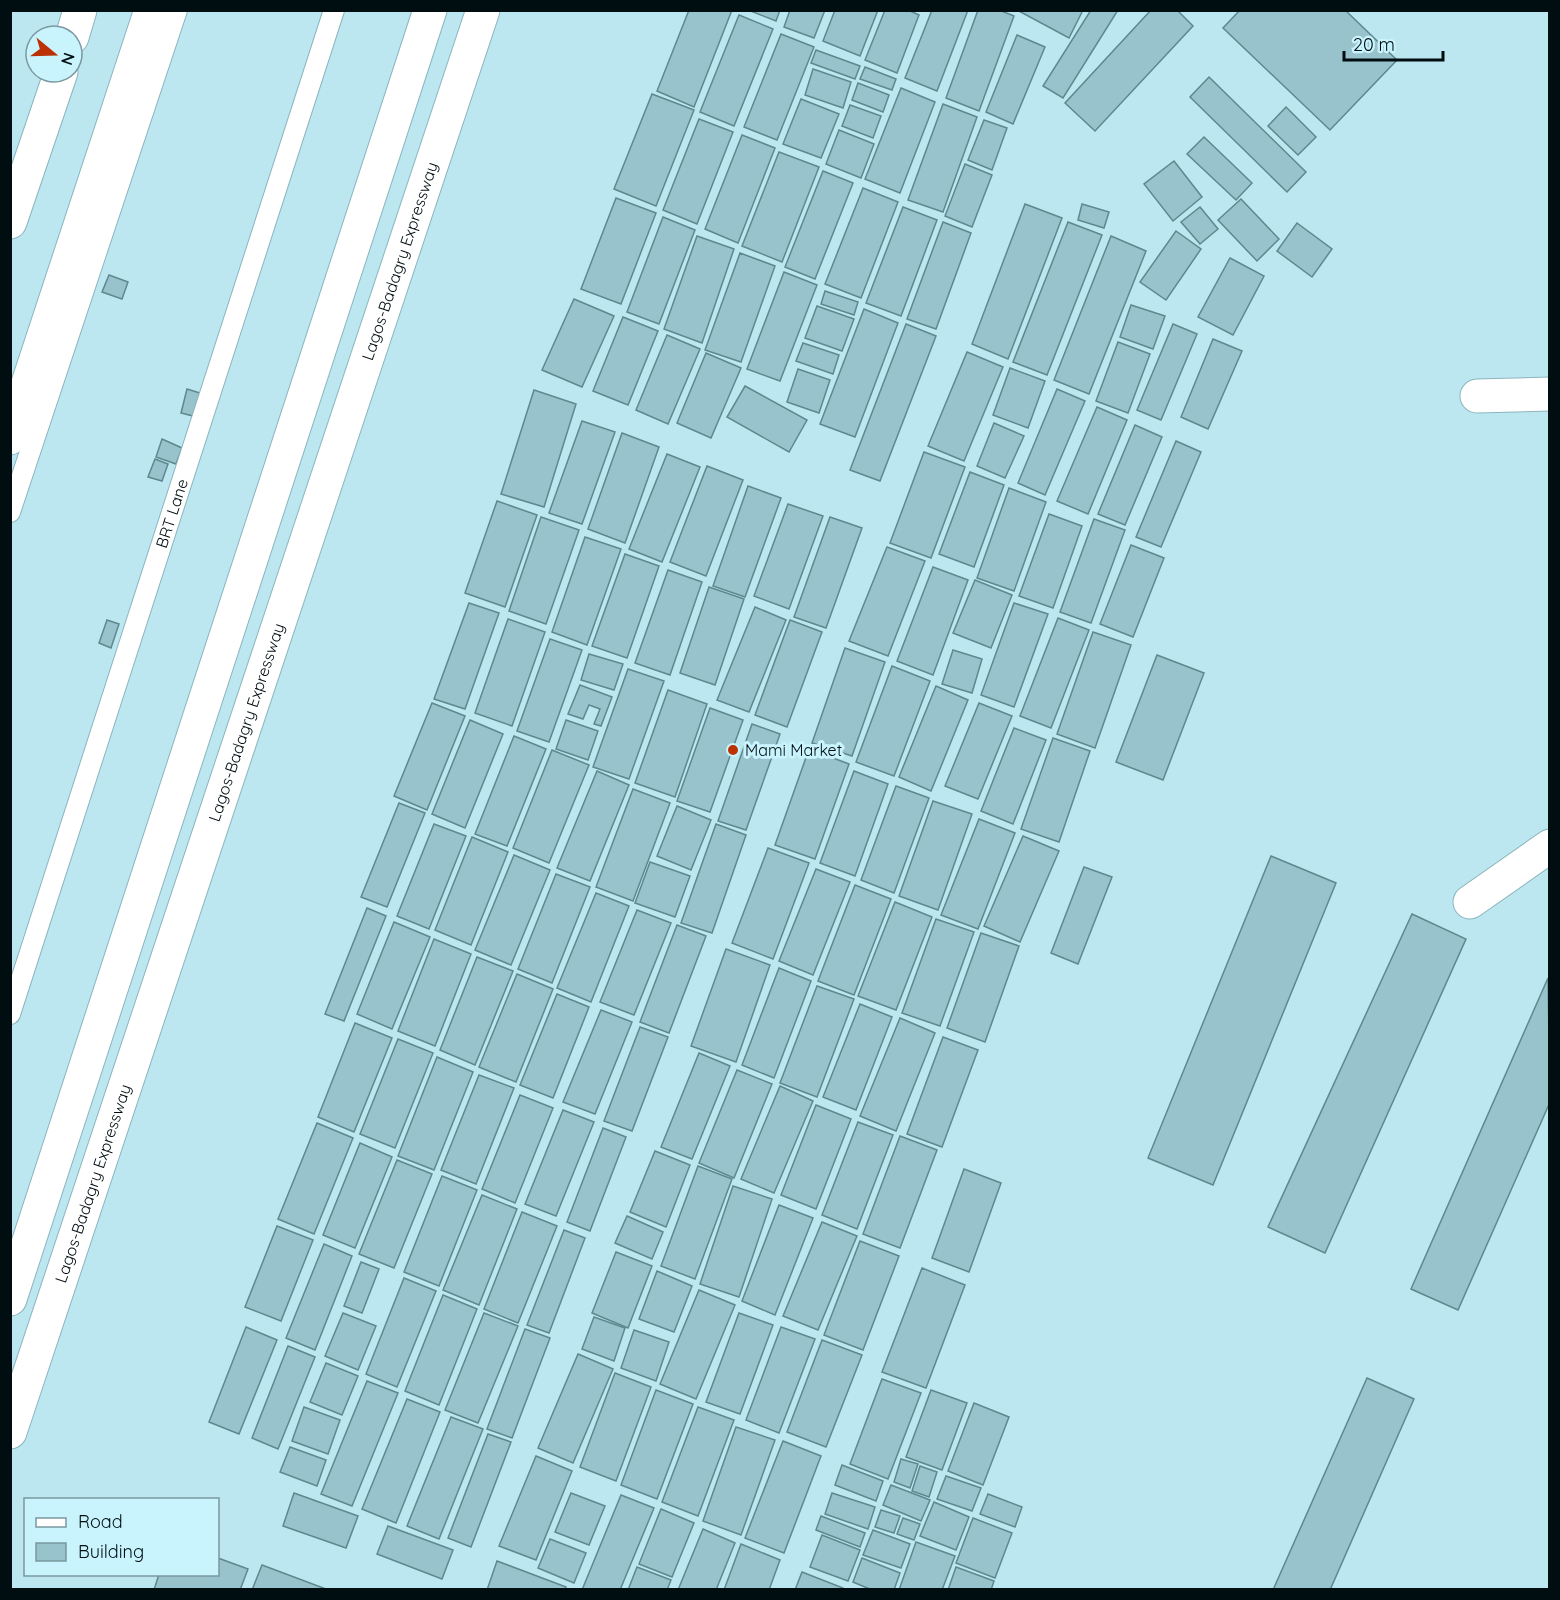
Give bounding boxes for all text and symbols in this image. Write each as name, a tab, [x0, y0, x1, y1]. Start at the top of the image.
north arrow	[24, 24, 84, 84]
scale bar	[1344, 24, 1443, 62]
text: 20 m	[1353, 33, 1395, 56]
text: N	[57, 50, 80, 68]
street label: Lagos-Badagry Expressway	[357, 159, 442, 363]
street label: BRT Lane	[151, 476, 192, 550]
street label: Lagos-Badagry Expressway	[204, 620, 288, 824]
place label: Mami Market	[745, 740, 842, 760]
marker: Mami Market	[726, 743, 740, 757]
street label: Lagos-Badagry Expressway	[50, 1082, 135, 1285]
legend	[24, 1498, 219, 1576]
text: Road	[78, 1510, 123, 1533]
text: Building	[78, 1540, 144, 1563]

